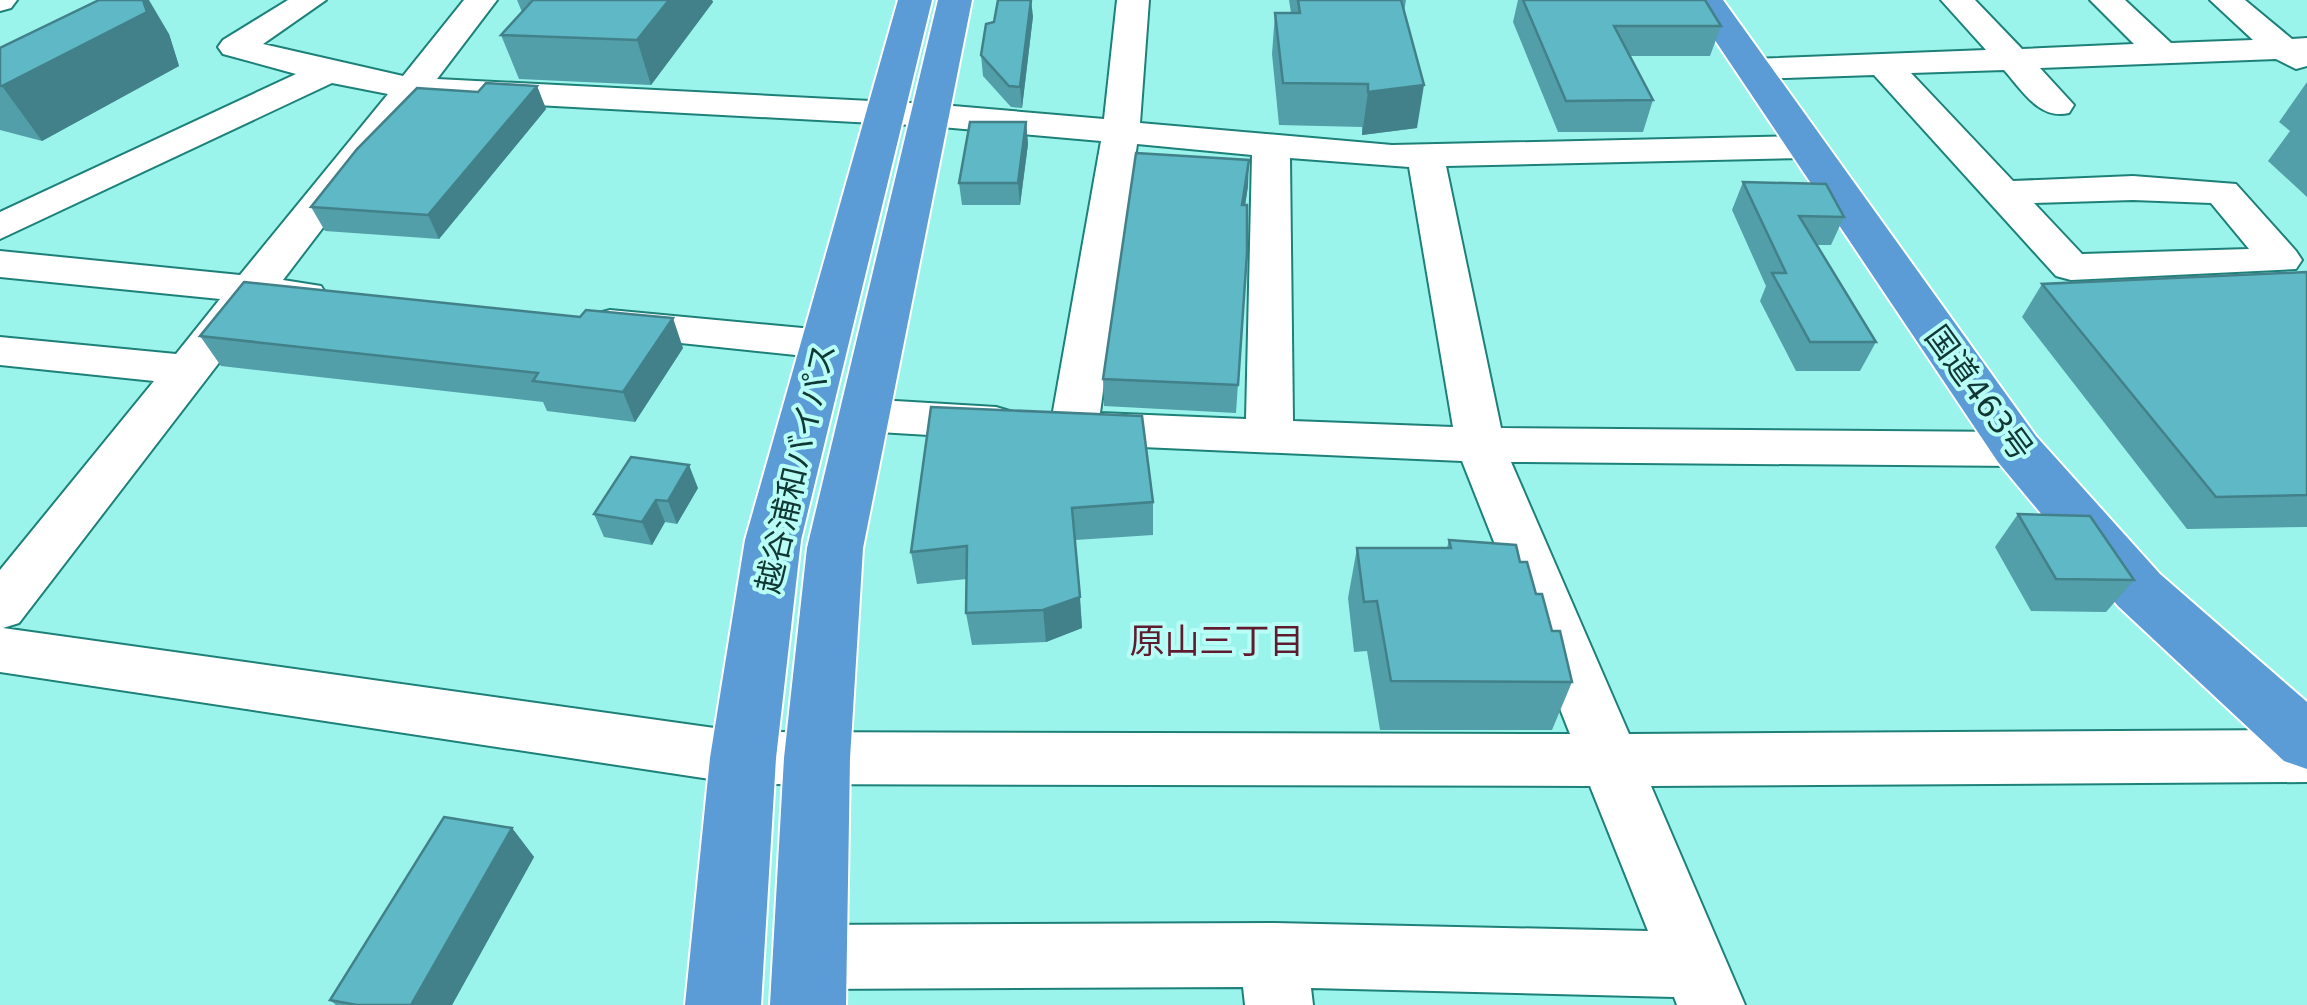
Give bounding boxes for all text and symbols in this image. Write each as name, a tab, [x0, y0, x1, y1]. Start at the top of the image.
street label: 国道463号	[1917, 318, 2041, 468]
street label: 越谷浦和バイパス	[749, 339, 843, 597]
district label: 原山三丁目	[1129, 621, 1305, 661]

